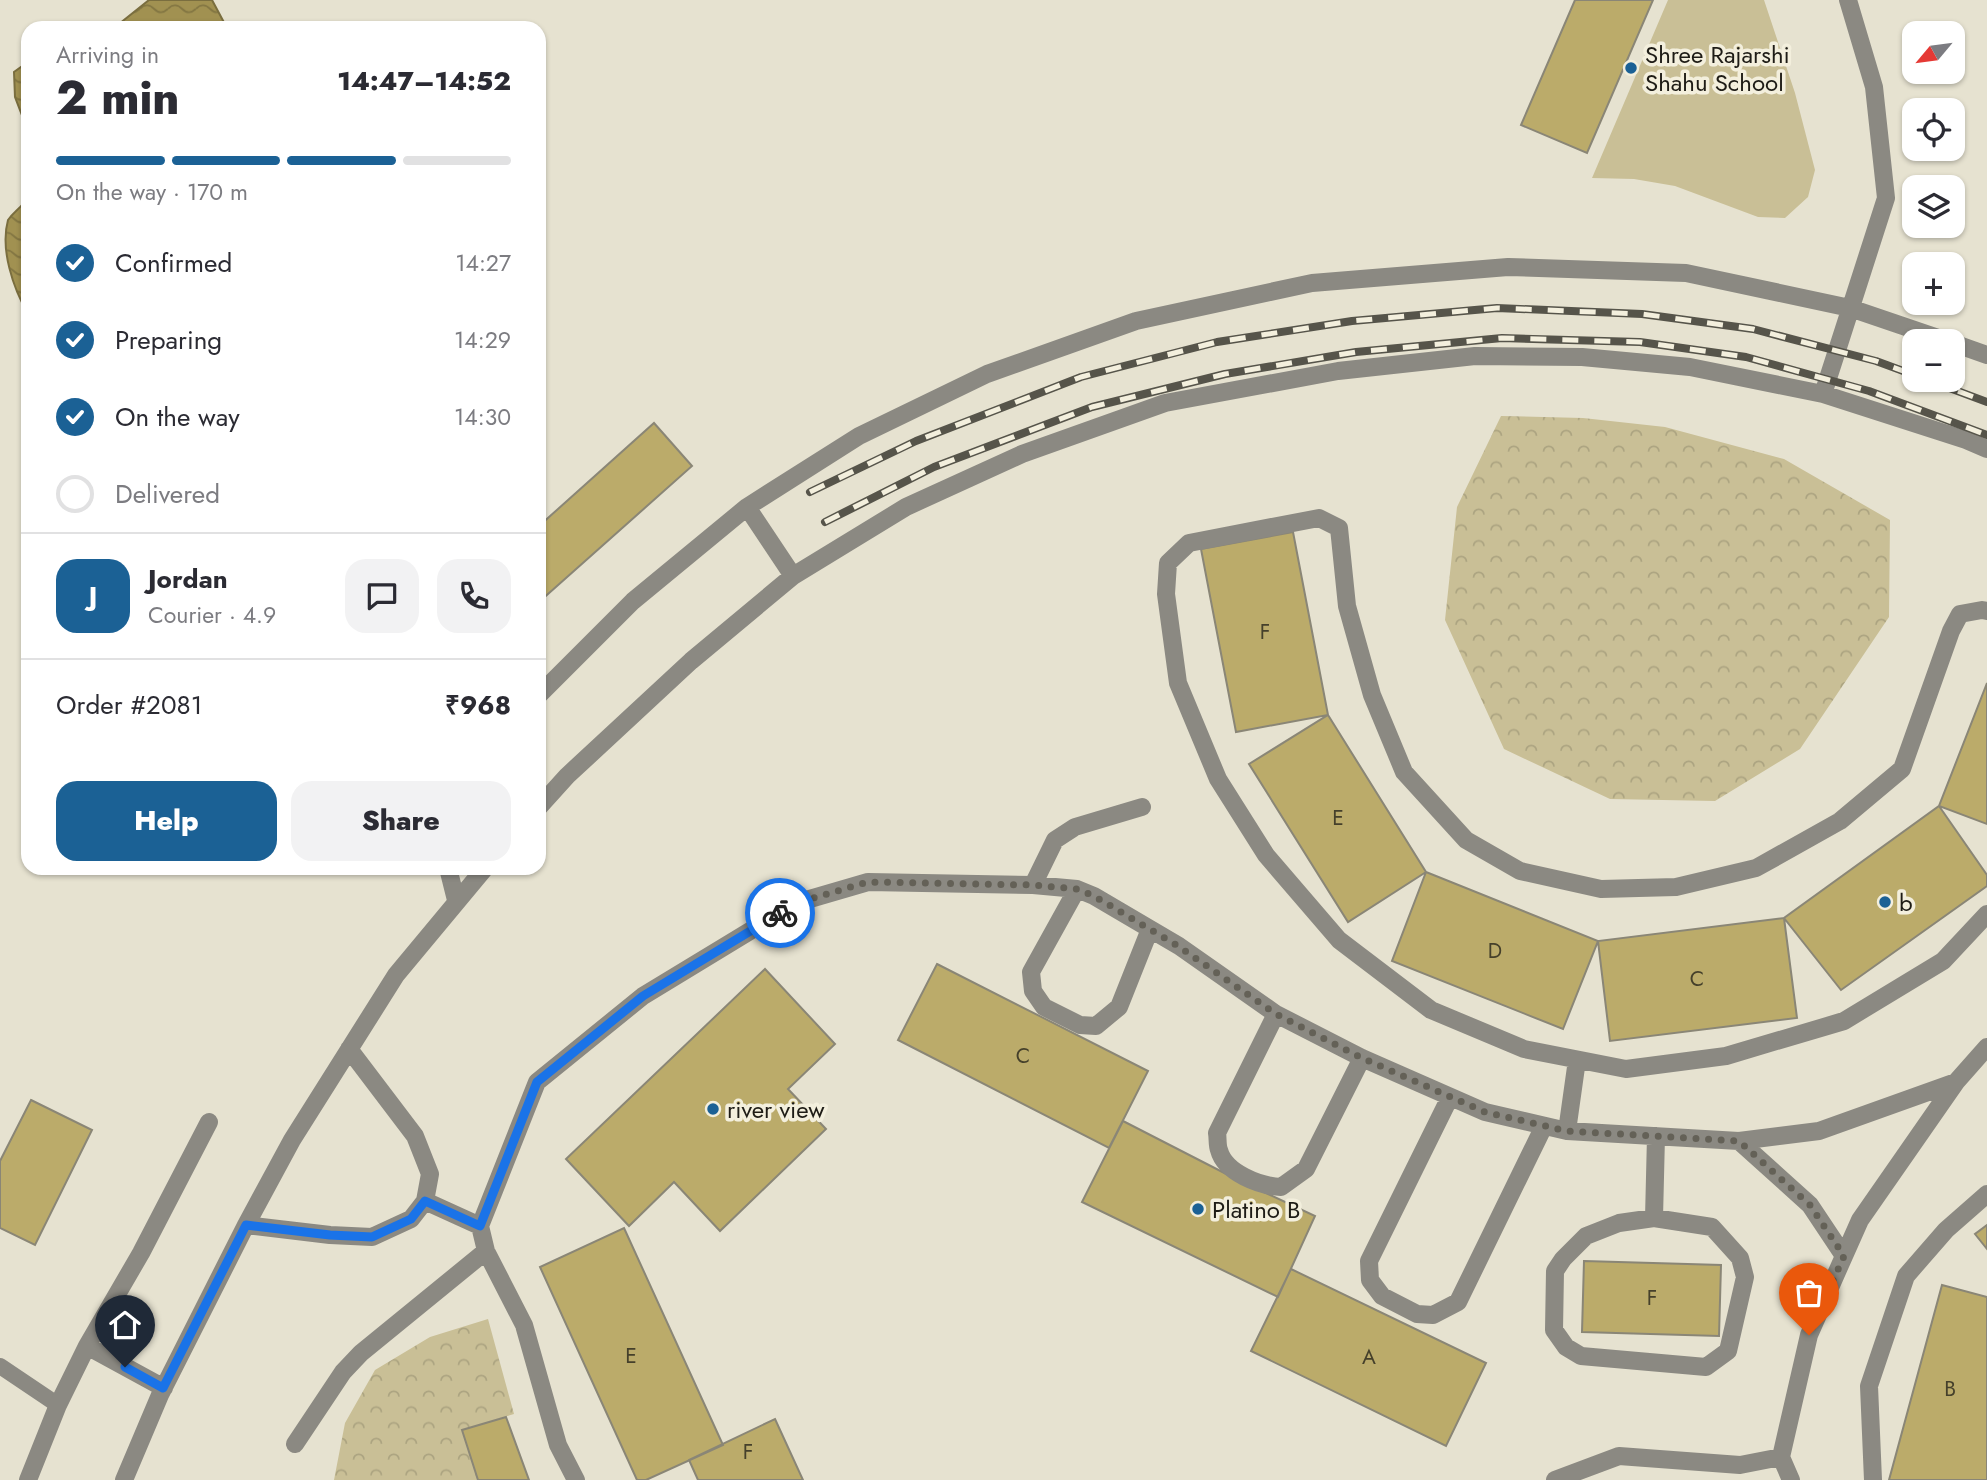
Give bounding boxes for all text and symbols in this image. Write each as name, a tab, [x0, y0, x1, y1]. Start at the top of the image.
north arrow	[1902, 21, 1965, 84]
map controls	[1902, 21, 1965, 392]
place label: Shree Rajarshi Shahu School	[1645, 37, 1790, 100]
text: Arriving in	[56, 38, 159, 72]
marker: Shree Rajarshi Shahu School	[1623, 60, 1639, 76]
text: 14:47–14:52	[337, 62, 511, 100]
text: 2 min	[56, 65, 180, 131]
button: locate	[1902, 98, 1965, 161]
text: On the way · 170 m	[56, 175, 248, 209]
button: layers	[1902, 175, 1965, 238]
icon: check	[56, 244, 94, 282]
text: Confirmed	[115, 244, 232, 282]
text: 14:27	[455, 246, 511, 280]
button: +	[1902, 252, 1965, 315]
icon: check	[56, 321, 94, 359]
text: Preparing	[115, 321, 222, 359]
text: 14:29	[454, 323, 511, 357]
button: −	[1902, 329, 1965, 392]
icon: check	[56, 398, 94, 436]
text: On the way	[115, 398, 240, 436]
text: 14:30	[454, 400, 511, 434]
text: Delivered	[115, 475, 220, 513]
button: chat	[345, 559, 419, 633]
button: phone	[437, 559, 511, 633]
text: Jordan	[148, 560, 228, 598]
text: J	[89, 577, 97, 615]
text: Courier · 4.9	[148, 598, 276, 632]
house number: F	[1260, 617, 1270, 647]
text: Order #2081	[56, 686, 202, 724]
text: ₹968	[445, 686, 511, 724]
button: Help	[56, 781, 277, 861]
button: Share	[291, 781, 511, 861]
house number: E	[1332, 803, 1344, 833]
courier	[745, 878, 815, 948]
place label: b	[1899, 885, 1913, 920]
icon: bike	[761, 894, 799, 932]
marker: b	[1877, 894, 1893, 910]
house number: D	[1488, 936, 1502, 966]
house number: C	[1690, 964, 1704, 994]
house number: C	[1016, 1041, 1030, 1071]
place label: river view	[727, 1092, 825, 1127]
marker: river view	[705, 1101, 721, 1117]
place label: Platino B	[1212, 1192, 1301, 1227]
marker: Platino B	[1190, 1201, 1206, 1217]
pin	[1779, 1263, 1839, 1335]
icon: bag	[1790, 1274, 1828, 1312]
house number: F	[1647, 1283, 1657, 1313]
pin	[95, 1295, 155, 1367]
icon: home	[106, 1306, 144, 1344]
house number: E	[625, 1341, 637, 1371]
house number: A	[1362, 1342, 1376, 1372]
house number: B	[1944, 1374, 1956, 1404]
house number: F	[743, 1437, 753, 1467]

